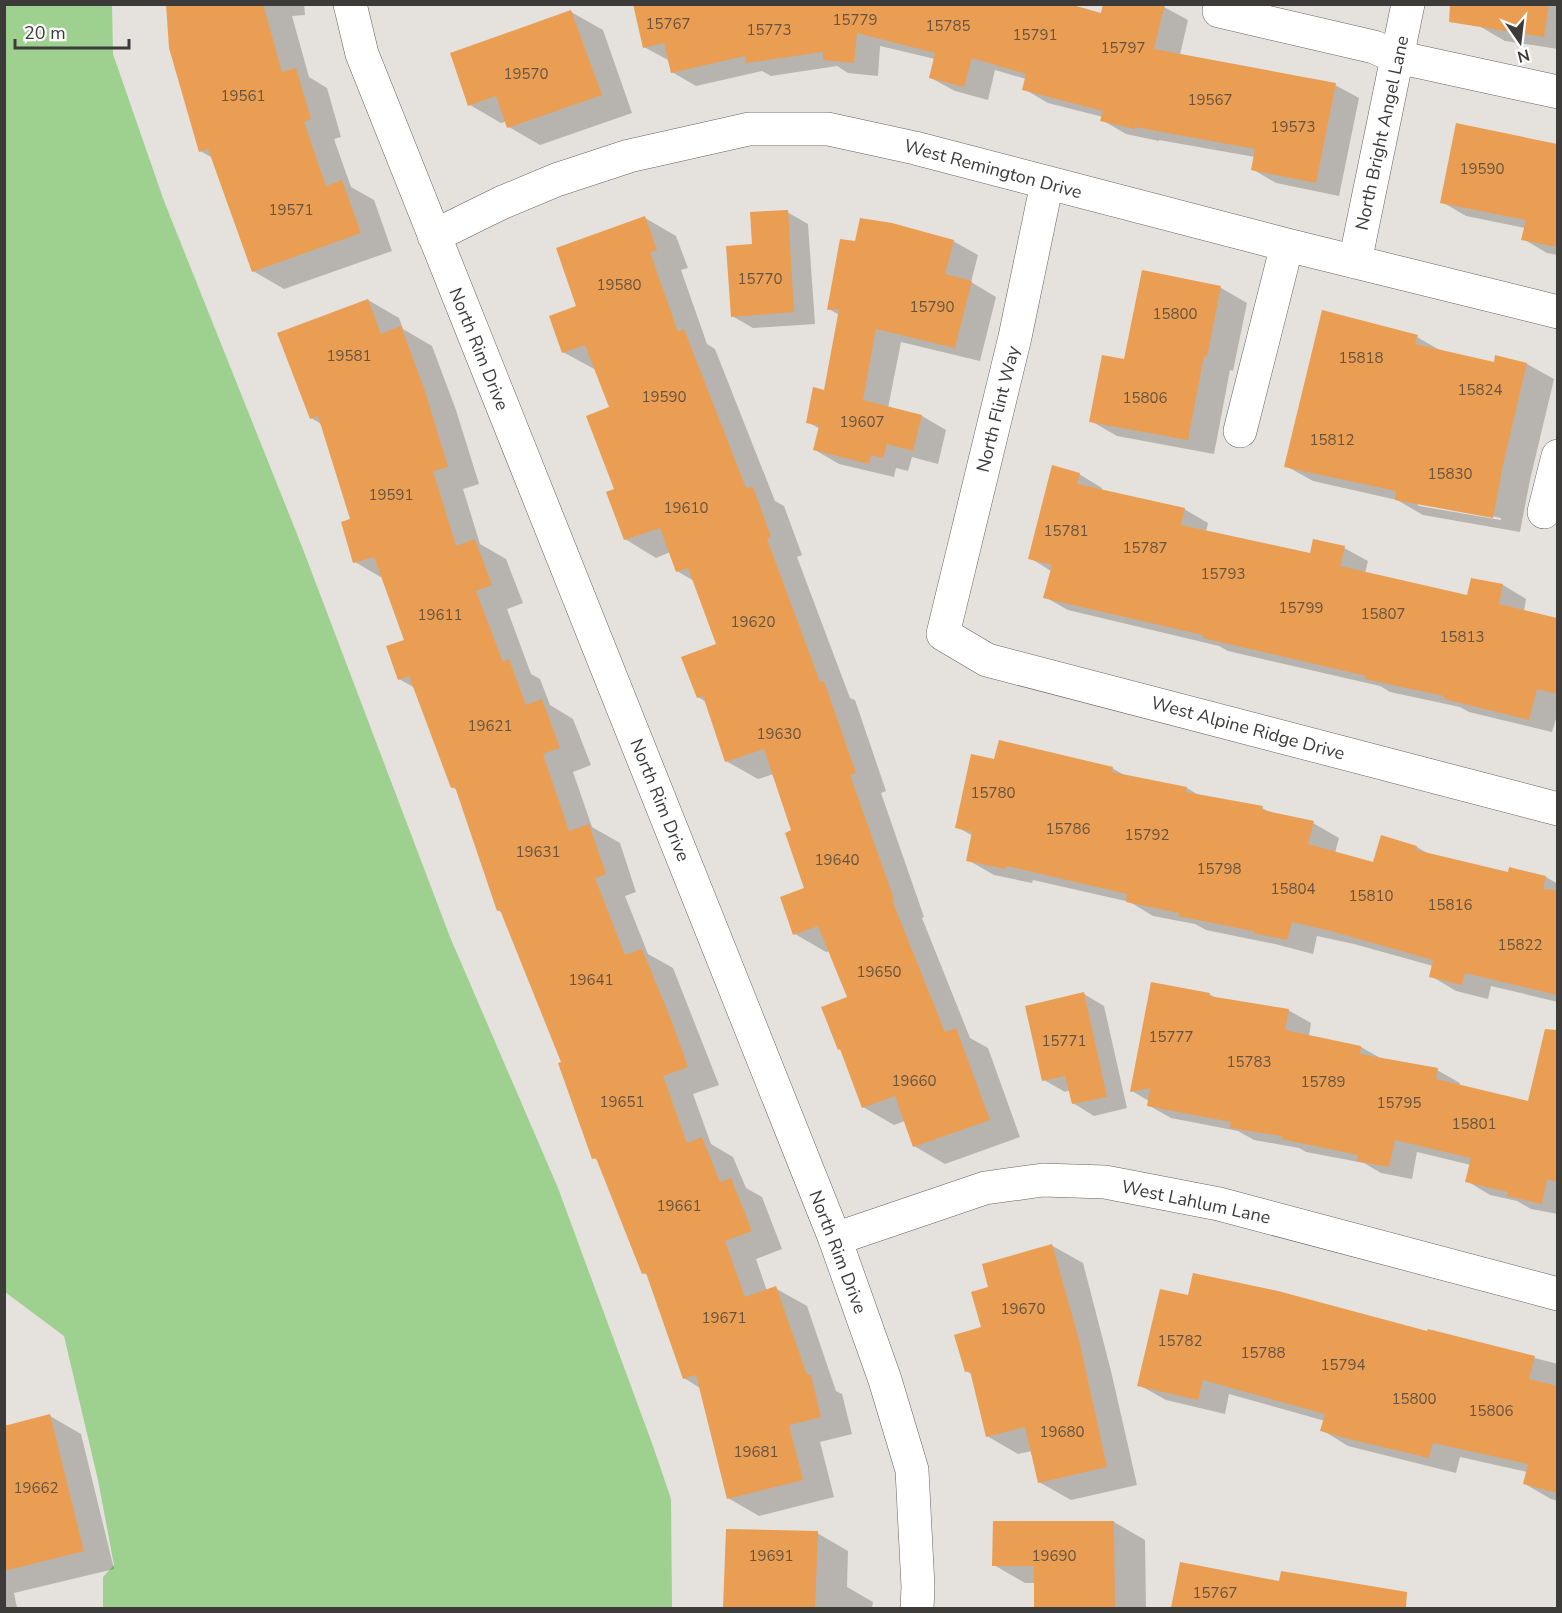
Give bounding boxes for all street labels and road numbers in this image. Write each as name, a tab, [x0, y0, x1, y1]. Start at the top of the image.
street label: North Bright Angel Lane	[1350, 33, 1414, 233]
street label: West Remington Drive	[901, 134, 1085, 204]
street label: North Rim Drive	[443, 284, 515, 414]
street label: North Flint Way	[971, 343, 1025, 475]
street label: West Alpine Ridge Drive	[1149, 691, 1347, 765]
street label: North Rim Drive	[624, 735, 696, 865]
street label: West Lahlum Lane	[1119, 1174, 1273, 1230]
street label: North Rim Drive	[803, 1187, 873, 1317]

